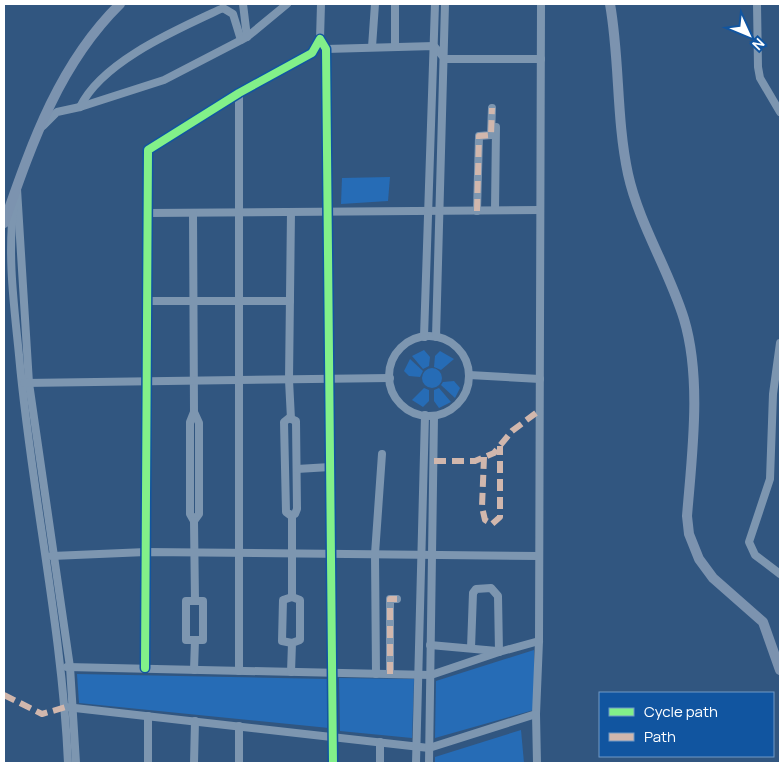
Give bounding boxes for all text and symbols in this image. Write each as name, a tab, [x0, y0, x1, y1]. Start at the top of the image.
north arrow	[724, 10, 774, 60]
text: N	[748, 34, 769, 55]
legend	[599, 692, 774, 757]
text: Cycle path	[644, 701, 718, 722]
text: Path	[644, 726, 676, 747]

